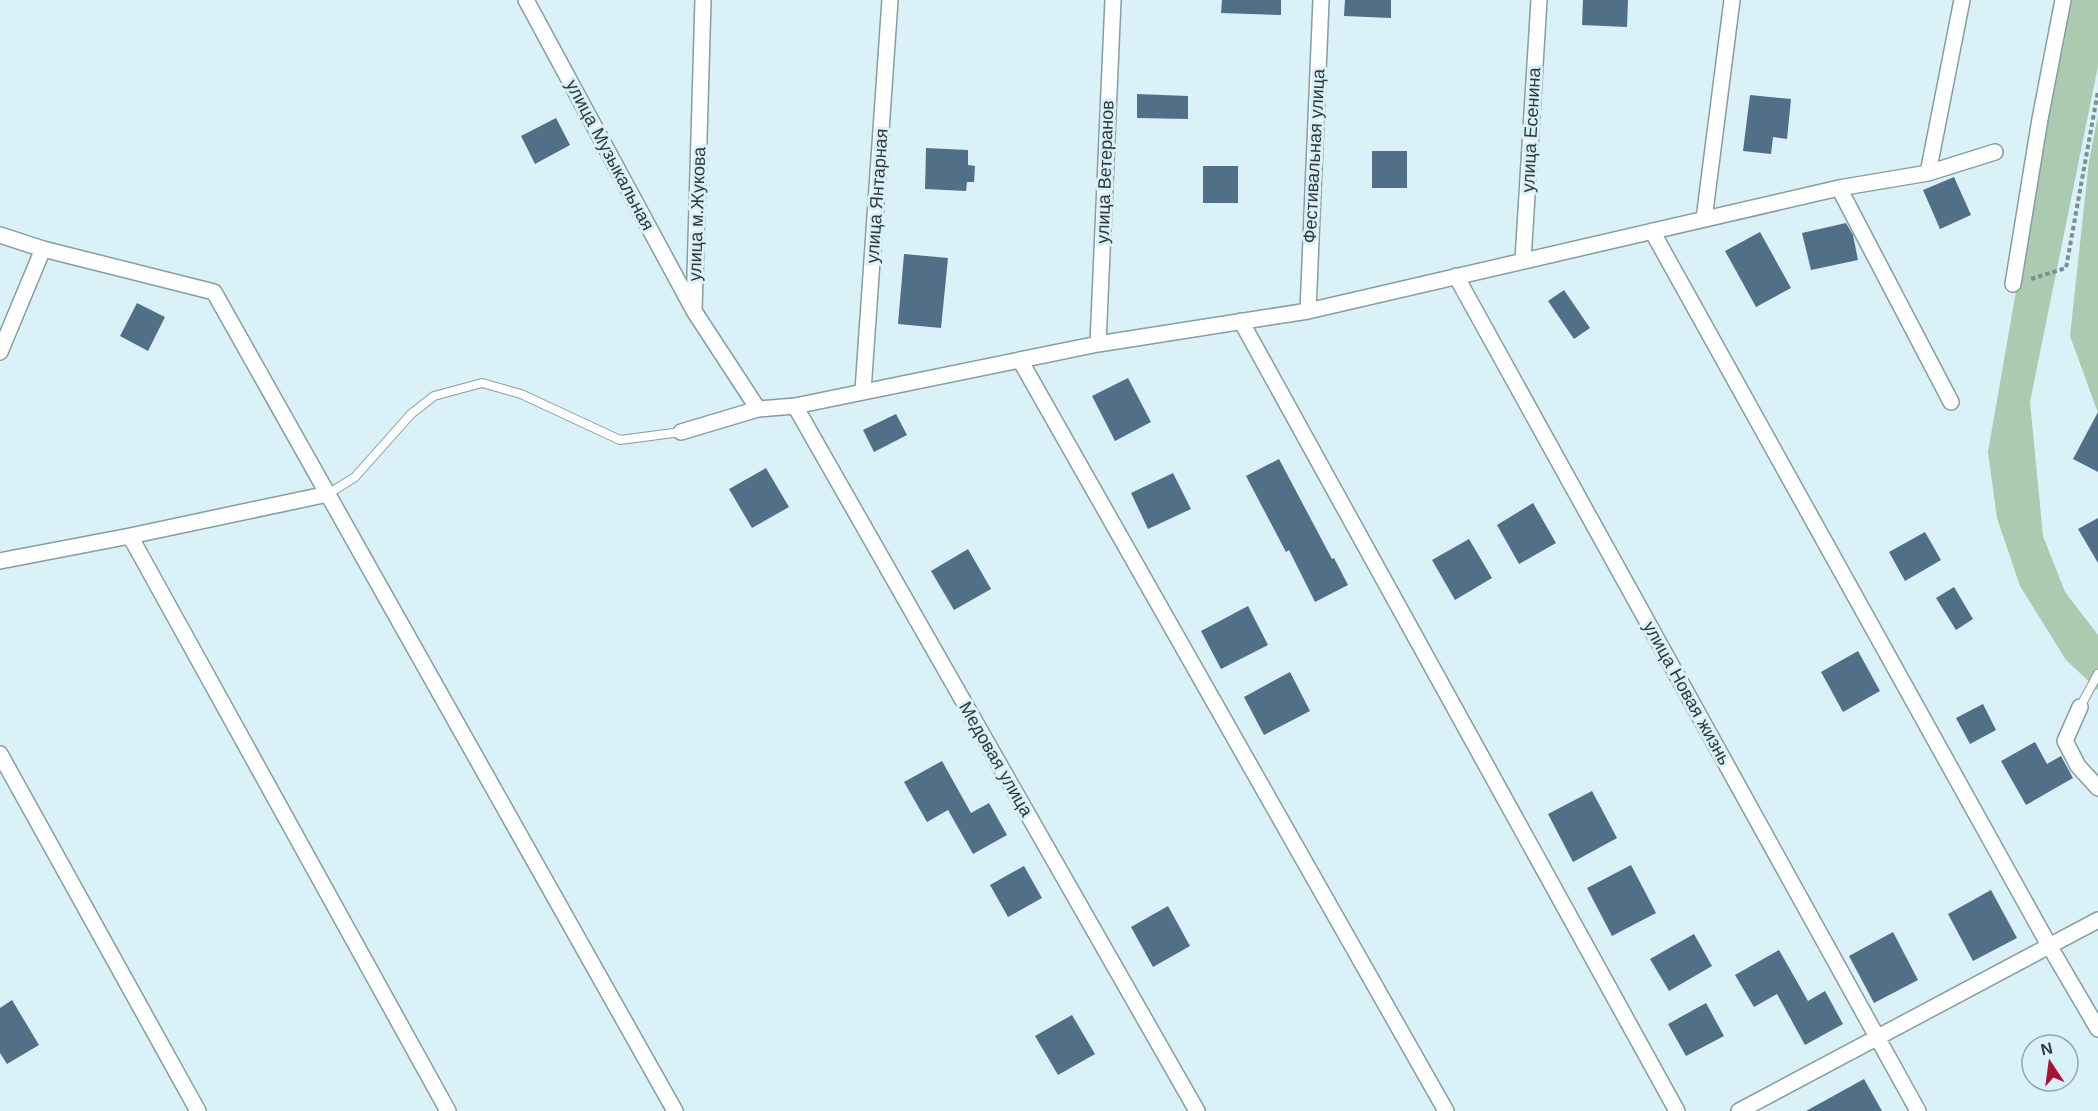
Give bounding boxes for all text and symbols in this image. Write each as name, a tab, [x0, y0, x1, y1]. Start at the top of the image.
street label: улица Есенина	[1518, 66, 1544, 193]
street label: Фестивальная улица	[1299, 67, 1329, 244]
street label: улица Музыкальная	[562, 76, 658, 234]
street label: улица Ветеранов	[1093, 100, 1117, 244]
street label: улица Янтарная	[862, 128, 892, 264]
street label: улица м.Жукова	[685, 145, 709, 282]
street label: улица Новая жизнь	[1639, 618, 1735, 768]
street label: Медовая улица	[955, 698, 1037, 821]
north arrow	[2020, 1033, 2080, 1093]
text: N	[2039, 1039, 2054, 1058]

